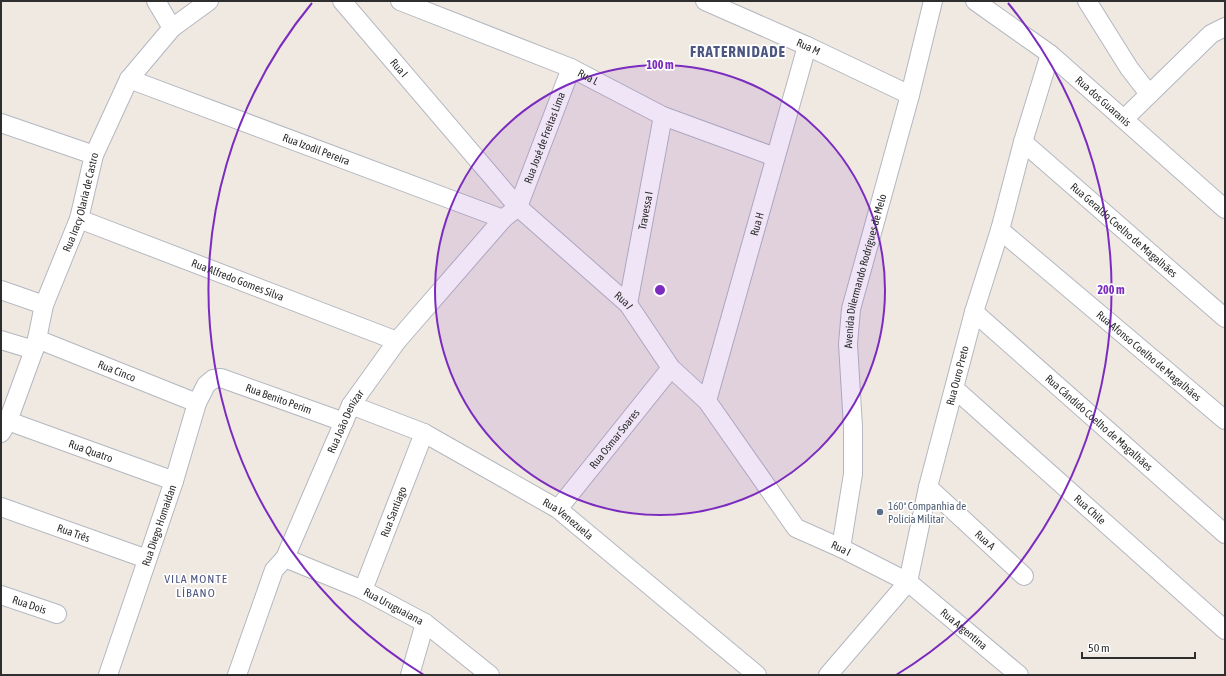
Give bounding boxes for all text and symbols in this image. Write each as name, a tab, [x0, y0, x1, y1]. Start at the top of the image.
street label: Rua M	[795, 36, 822, 57]
district label: FRATERNIDADE	[690, 43, 786, 60]
street label: Rua I	[388, 56, 410, 80]
text: 100 m	[646, 58, 674, 72]
street label: Rua L	[576, 67, 601, 88]
street label: Rua dos Guaranis	[1073, 74, 1133, 129]
street label: Rua José de Freitas Lima	[522, 90, 567, 185]
street label: Rua Izodil Pereira	[281, 131, 352, 167]
street label: Rua Iracy Olaria de Castro	[60, 151, 100, 254]
street label: Rua Geraldo Coelho de Magalhães	[1068, 180, 1180, 280]
street label: Travessa I	[636, 190, 655, 231]
street label: Avenida Dilermando Rodrigues de Melo	[842, 193, 888, 349]
street label: Rua H	[748, 211, 766, 237]
street label: Rua Alfredo Gomes Silva	[190, 257, 286, 303]
centre of rings	[653, 283, 667, 297]
text: 200 m	[1097, 283, 1125, 297]
street label: Rua I	[612, 289, 636, 311]
street label: Rua Afonso Coelho de Magalhães	[1094, 308, 1204, 403]
street label: Rua Ouro Preto	[944, 344, 971, 407]
street label: Rua Cinco	[96, 358, 137, 384]
street label: Rua Cândido Coelho de Magalhães	[1043, 372, 1155, 473]
street label: Rua Benito Perim	[244, 381, 313, 416]
street label: Rua João Denizar	[325, 387, 366, 455]
street label: Rua Osmar Soares	[587, 407, 642, 471]
street label: Rua Quatro	[67, 437, 114, 464]
street label: Rua Diego Homaidan	[139, 483, 178, 568]
street label: Rua Santiago	[378, 485, 409, 539]
street label: Rua Chile	[1072, 492, 1108, 527]
street label: Rua Venezuela	[541, 496, 596, 542]
place label: 160ª Companhia de Polícia Militar	[888, 500, 966, 525]
marker: 160ª Companhia de Polícia Militar	[875, 507, 885, 517]
street label: Rua Três	[56, 522, 92, 544]
street label: Rua A	[973, 528, 998, 553]
street label: Rua I	[829, 538, 853, 558]
district label: VILA MONTE LÍBANO	[164, 572, 228, 600]
street label: Rua Uruguaiana	[362, 586, 426, 627]
street label: Rua Dois	[11, 593, 48, 616]
street label: Rua Argentina	[938, 606, 990, 652]
scale bar	[1082, 634, 1195, 660]
text: 50 m	[1088, 641, 1110, 655]

